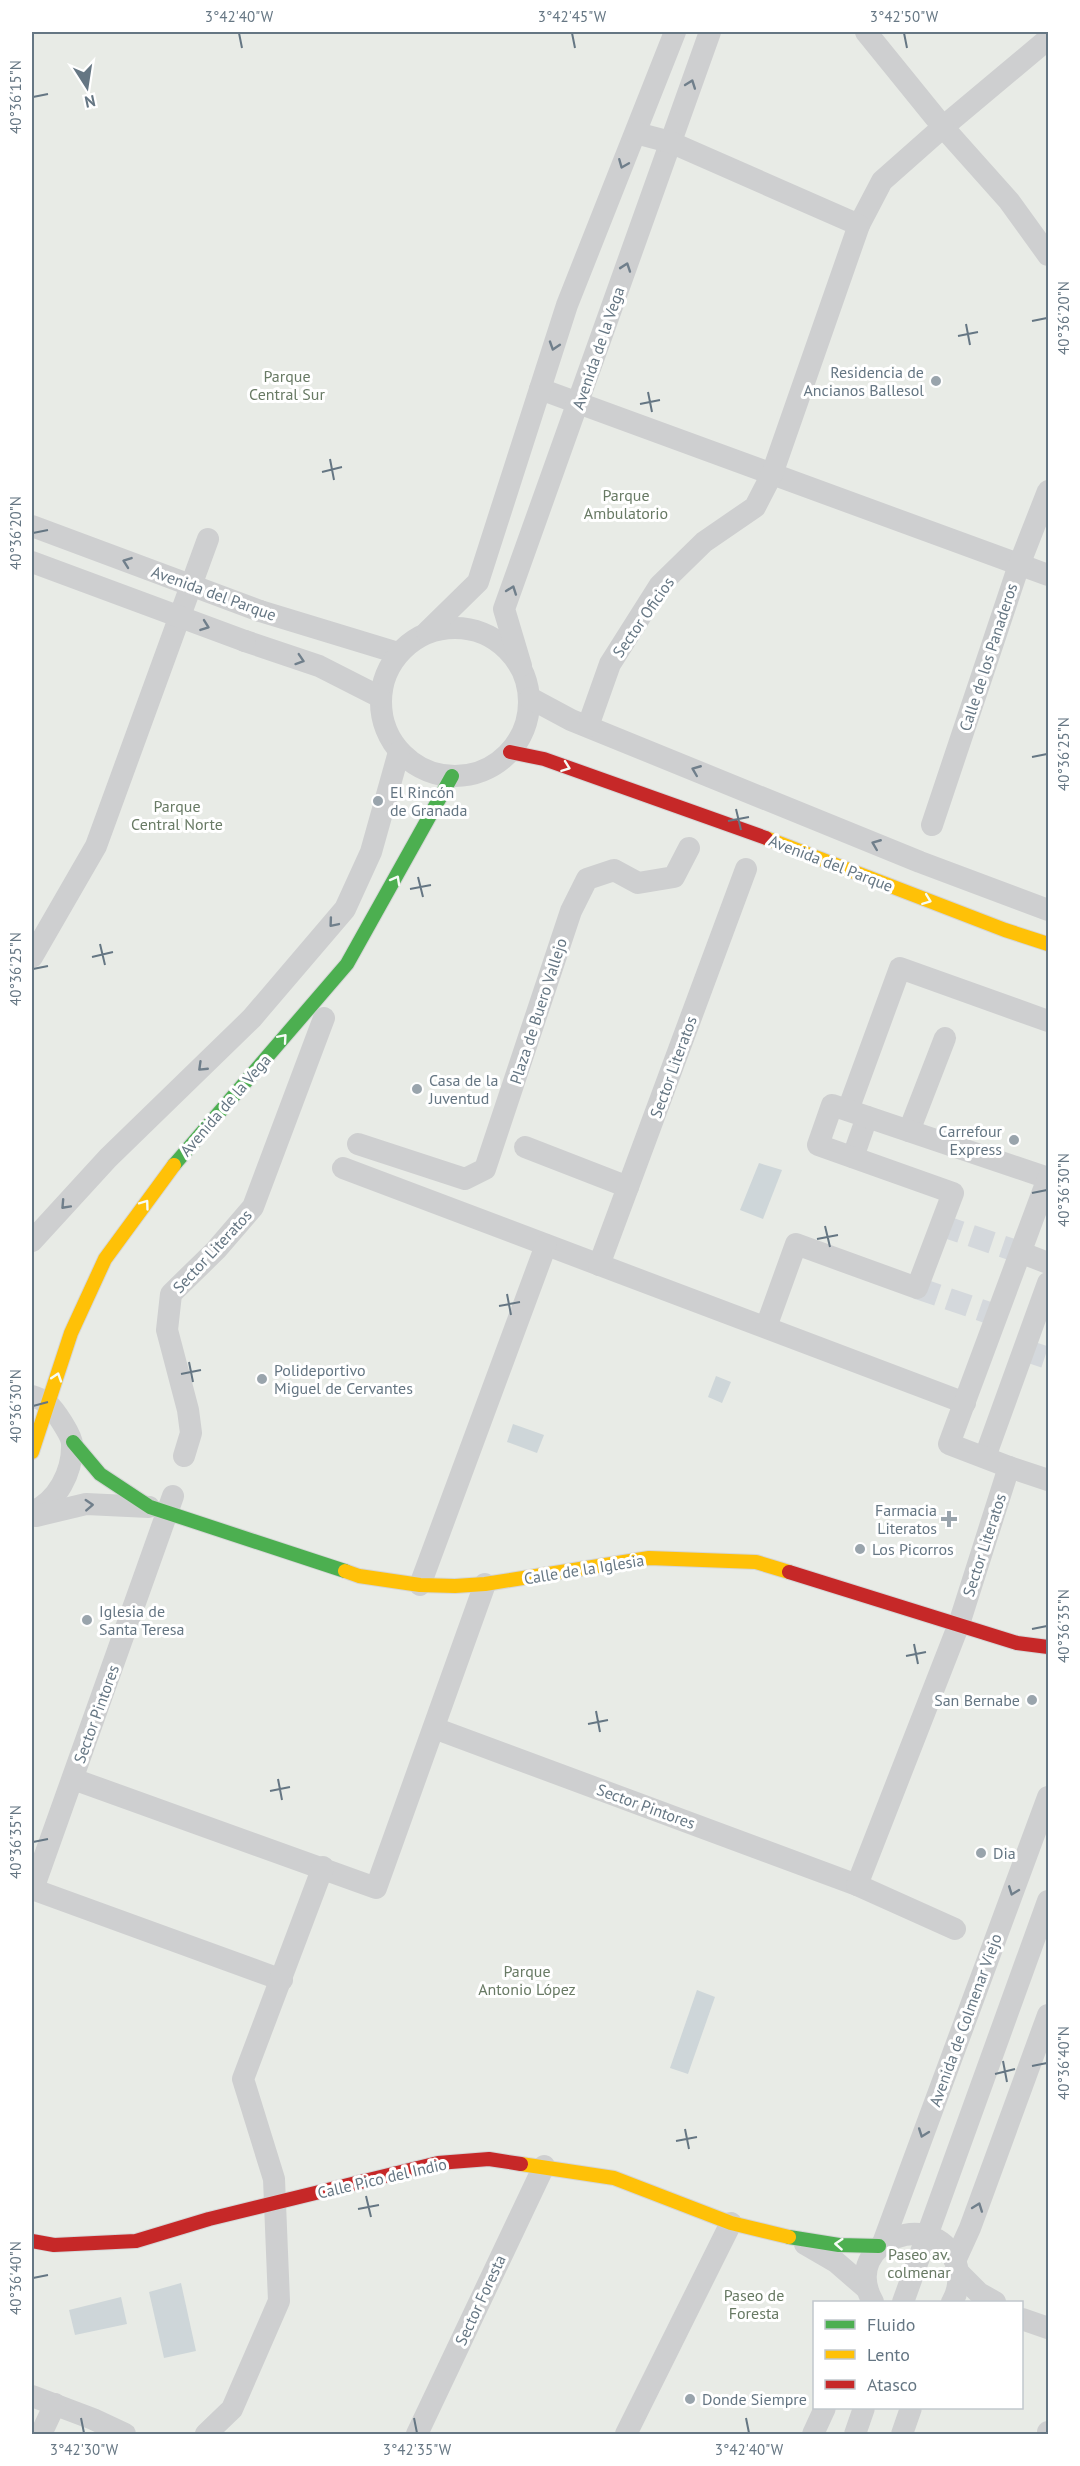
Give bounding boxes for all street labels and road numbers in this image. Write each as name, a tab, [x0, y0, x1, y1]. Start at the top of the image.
street label: Avenida de la Vega	[568, 284, 628, 412]
street label: Avenida del Parque	[149, 561, 279, 625]
street label: Sector Oficios	[608, 573, 678, 661]
street label: Calle de los Panaderos	[955, 580, 1021, 733]
street label: Avenida del Parque	[766, 830, 896, 896]
street label: Plaza de Buero Vallejo	[505, 935, 571, 1087]
street label: Sector Literatos	[645, 1013, 701, 1121]
street label: Avenida de la Vega	[175, 1050, 275, 1160]
street label: Sector Literatos	[168, 1205, 256, 1297]
street label: Sector Literatos	[958, 1491, 1010, 1599]
street label: Calle de la Iglesia	[522, 1550, 646, 1588]
street label: Sector Pintores	[69, 1662, 123, 1766]
street label: Sector Pintores	[594, 1779, 698, 1833]
street label: Avenida de Colmenar Viejo	[924, 1931, 1006, 2109]
street label: Calle Pico del Indio	[315, 2153, 449, 2203]
street label: Sector Foresta	[450, 2251, 510, 2349]

